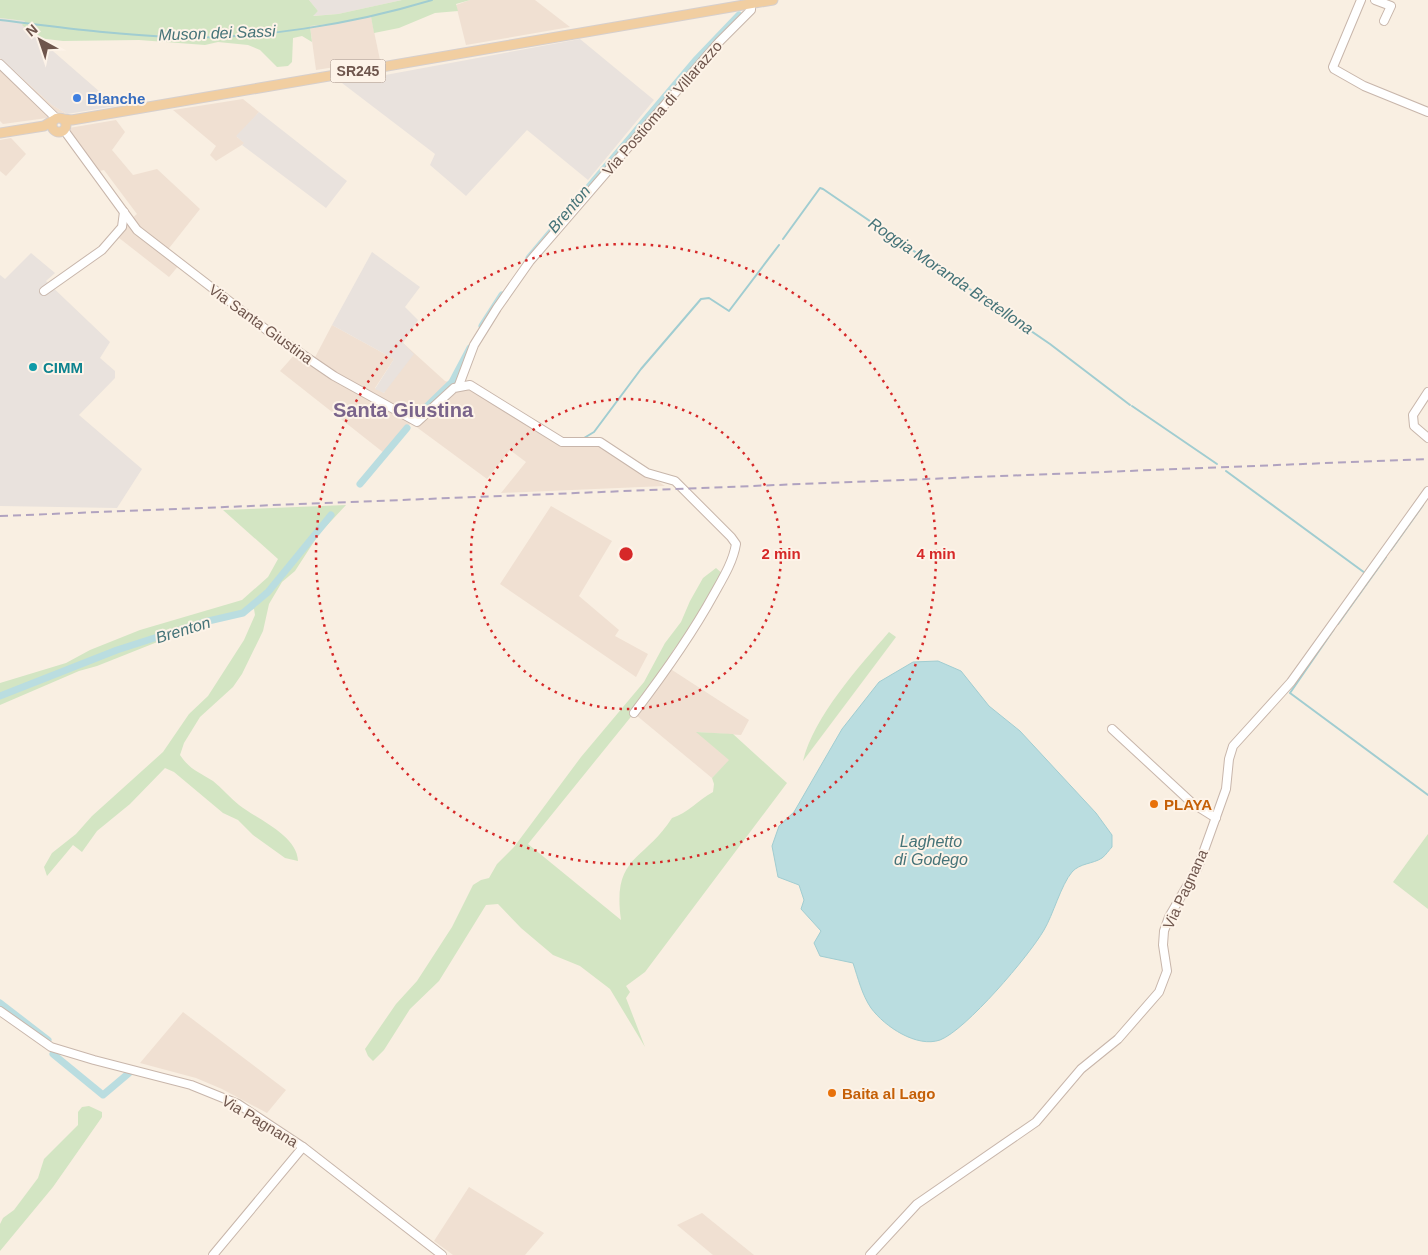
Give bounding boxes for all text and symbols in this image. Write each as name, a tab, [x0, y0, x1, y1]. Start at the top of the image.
north arrow	[15, 15, 65, 65]
text: N	[23, 21, 41, 39]
water label: Muson dei Sassi	[158, 22, 276, 44]
street label: Via Postioma di Villarazzo	[599, 37, 725, 179]
road number: SR245	[330, 59, 386, 82]
place label: Blanche	[87, 90, 145, 107]
marker: Blanche	[71, 92, 83, 104]
water label: Brenton	[544, 182, 594, 236]
water label: Roggia Moranda Bretellona	[865, 214, 1037, 338]
street label: Via Santa Giustina	[206, 281, 317, 368]
place label: CIMM	[43, 359, 83, 376]
marker: CIMM	[27, 361, 39, 373]
district label: Santa Giustina	[333, 399, 474, 421]
centre of rings	[617, 545, 635, 563]
text: 2 min	[761, 545, 801, 562]
text: 4 min	[916, 545, 956, 562]
water label: Brenton	[154, 614, 212, 646]
place label: PLAYA	[1164, 796, 1212, 813]
marker: PLAYA	[1148, 798, 1160, 810]
water label: Laghetto di Godego	[894, 833, 968, 868]
street label: Via Pagnana	[1159, 846, 1211, 931]
place label: Baita al Lago	[842, 1085, 935, 1102]
marker: Baita al Lago	[826, 1087, 838, 1099]
street label: Via Pagnana	[219, 1092, 302, 1151]

